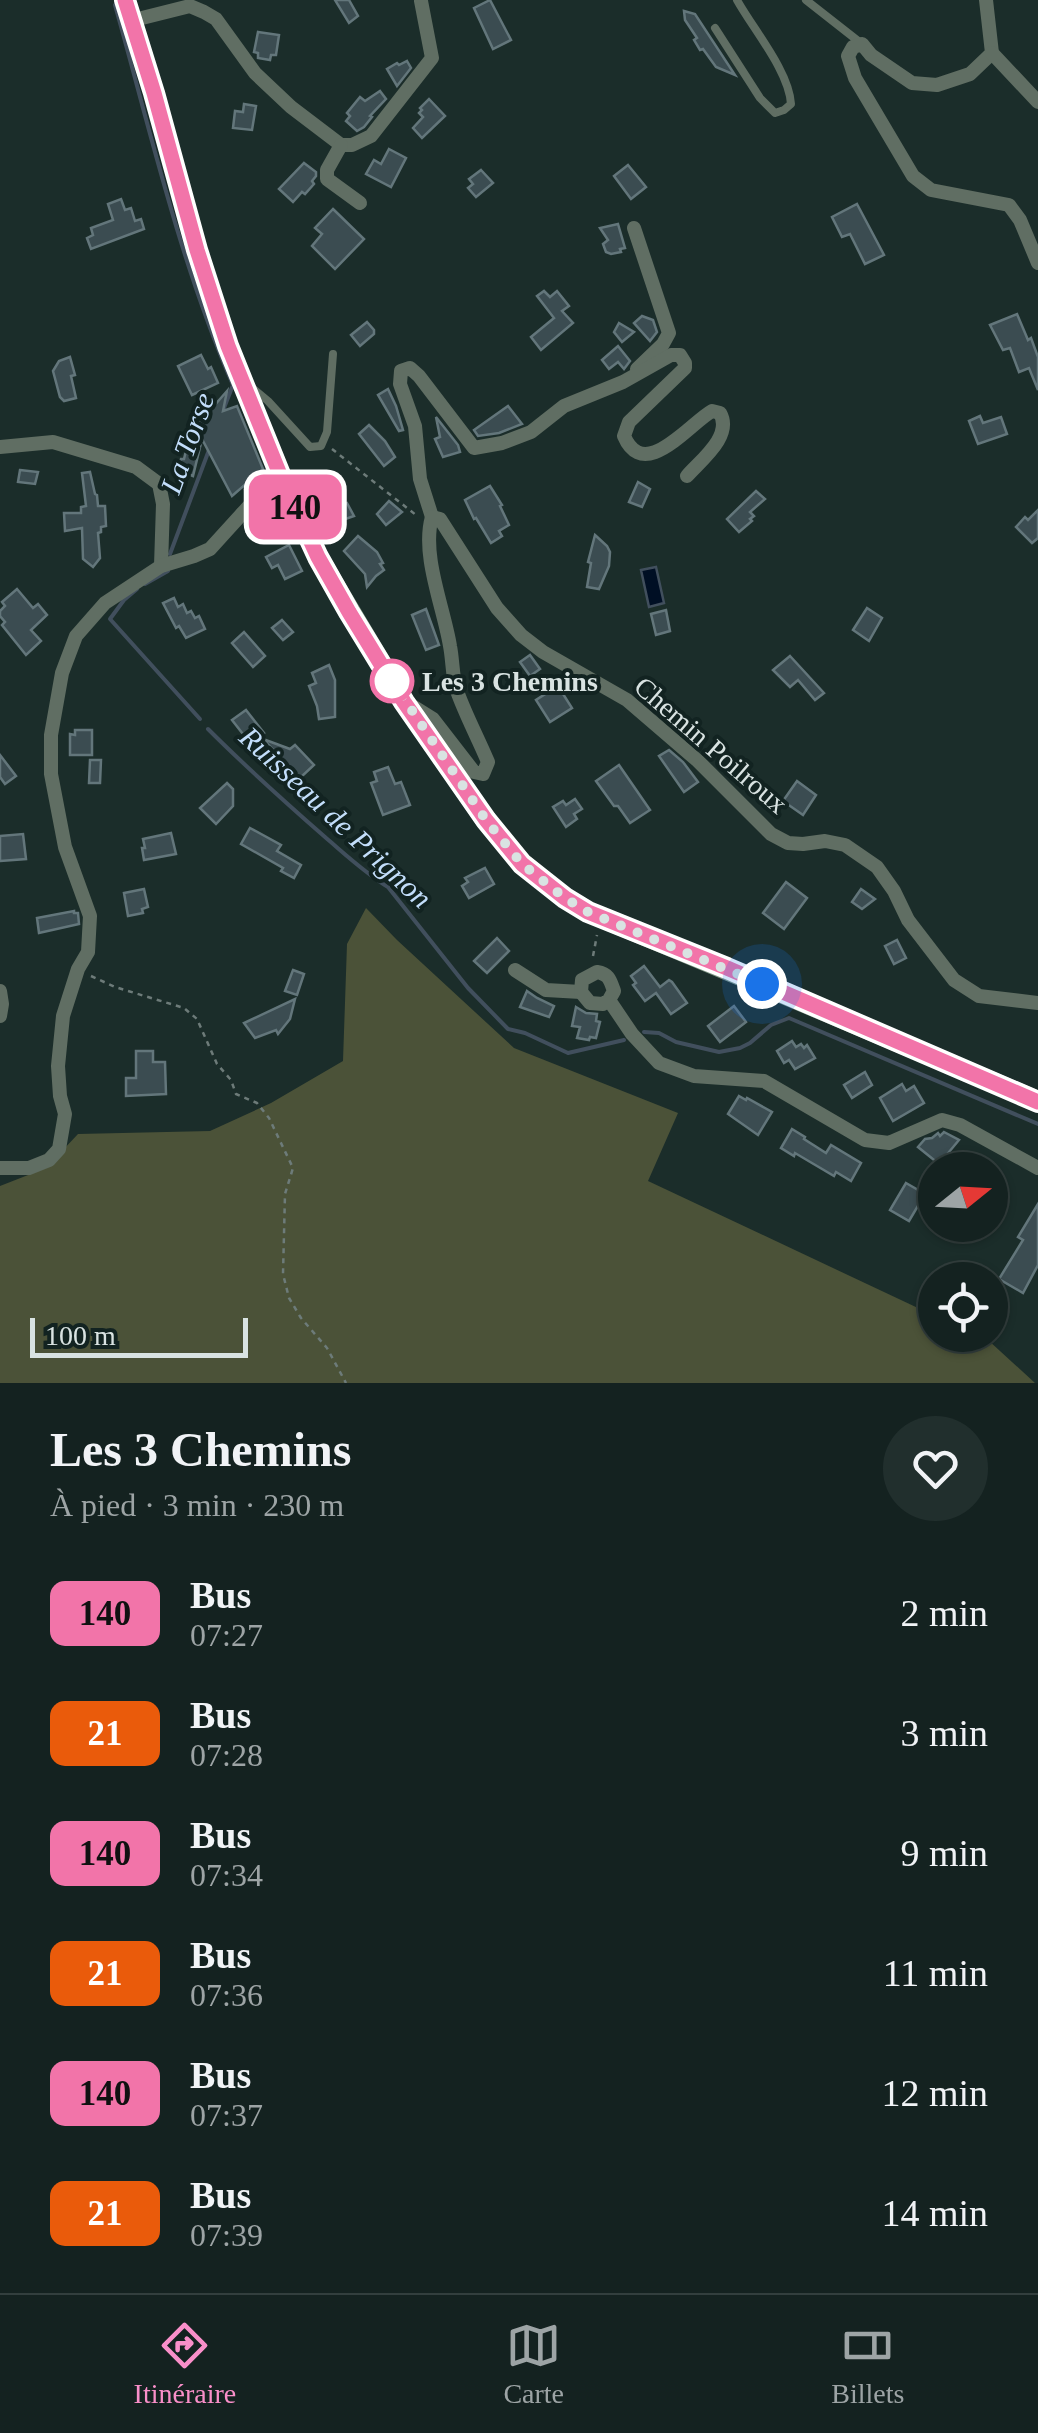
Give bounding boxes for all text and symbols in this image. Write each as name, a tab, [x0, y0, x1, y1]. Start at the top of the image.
water label: La Torse	[153, 388, 220, 499]
line badge: 140	[238, 474, 352, 540]
text: 140	[269, 488, 321, 527]
marker: Les 3 Chemins	[371, 660, 413, 702]
place label: Les 3 Chemins	[422, 666, 598, 697]
street label: Chemin Poilroux	[628, 670, 794, 820]
water label: Ruisseau de Prignon	[233, 719, 439, 914]
your location	[737, 959, 787, 1009]
north arrow	[918, 1152, 1008, 1242]
map controls	[918, 1152, 1008, 1352]
button: locate	[918, 1262, 1008, 1352]
scale bar	[30, 1313, 248, 1358]
text: 100 m	[45, 1320, 116, 1351]
button: heart	[883, 1416, 988, 1521]
text: Les 3 Chemins	[50, 1423, 351, 1476]
text: À pied · 3 min · 230 m	[50, 1487, 344, 1523]
text: Bus	[190, 1574, 251, 1616]
text: 2 min	[900, 1592, 988, 1634]
text: 140	[79, 1594, 131, 1633]
text: 07:27	[190, 1617, 263, 1653]
text: Bus	[190, 1694, 251, 1736]
text: 3 min	[900, 1712, 988, 1754]
text: 21	[88, 1714, 123, 1753]
text: 07:28	[190, 1737, 263, 1773]
text: Bus	[190, 1814, 251, 1856]
text: 9 min	[900, 1832, 988, 1874]
text: 140	[79, 1834, 131, 1873]
text: 07:34	[190, 1857, 263, 1893]
text: Bus	[190, 1934, 251, 1976]
text: 11 min	[883, 1952, 988, 1994]
text: 21	[88, 1954, 123, 1993]
text: 07:36	[190, 1977, 263, 2013]
text: Bus	[190, 2054, 251, 2096]
text: 12 min	[881, 2072, 988, 2114]
text: 140	[79, 2074, 131, 2113]
text: 07:37	[190, 2097, 263, 2133]
text: Bus	[190, 2174, 251, 2216]
text: 14 min	[881, 2192, 988, 2234]
text: 21	[88, 2194, 123, 2233]
text: 07:39	[190, 2217, 263, 2253]
tab: Itinéraire	[134, 2318, 236, 2410]
tab: Carte	[503, 2318, 564, 2410]
tab: Billets	[831, 2318, 904, 2410]

